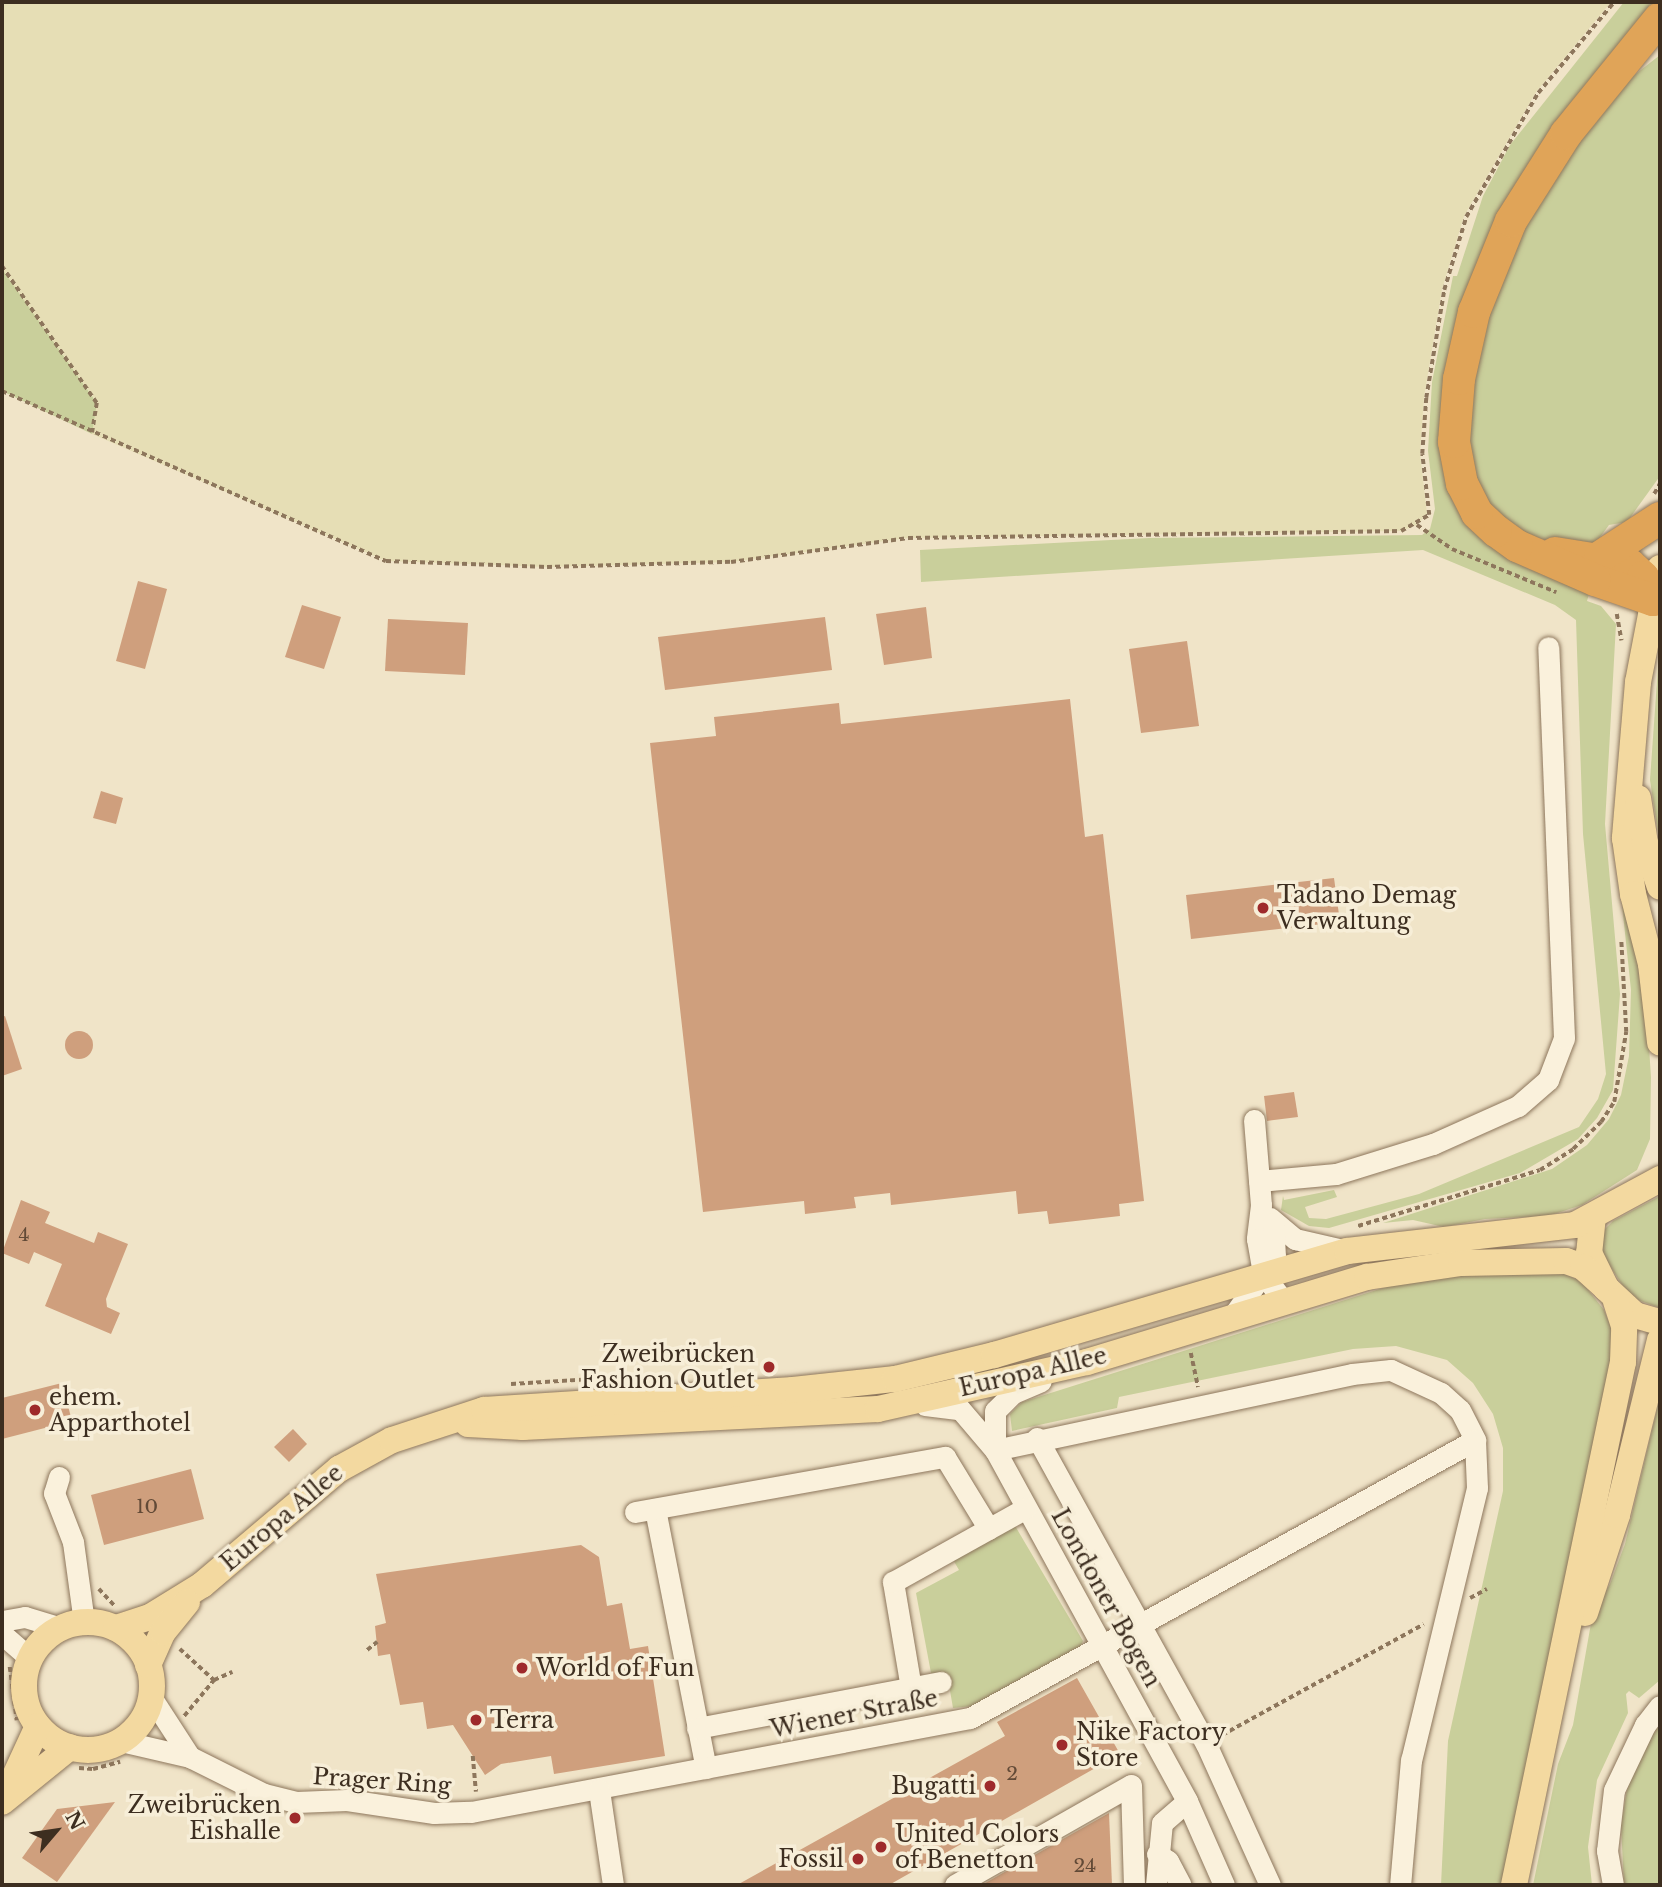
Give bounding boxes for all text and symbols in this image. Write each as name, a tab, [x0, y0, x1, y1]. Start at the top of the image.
place label: Tadano Demag Verwaltung	[1277, 881, 1456, 935]
marker: Tadano Demag Verwaltung	[1255, 900, 1271, 916]
house number: 4	[18, 1224, 30, 1246]
place label: Zweibrücken Fashion Outlet	[581, 1340, 755, 1394]
street label: Europa Allee	[956, 1341, 1110, 1403]
marker: Zweibrücken Fashion Outlet	[761, 1359, 777, 1375]
place label: ehem. Apparthotel	[49, 1383, 191, 1437]
marker: ehem. Apparthotel	[27, 1402, 43, 1418]
street label: Europa Allee	[215, 1459, 349, 1577]
house number: 10	[136, 1496, 158, 1518]
street label: Londoner Bogen	[1045, 1504, 1167, 1692]
place label: World of Fun	[536, 1654, 695, 1682]
marker: World of Fun	[514, 1660, 530, 1676]
street label: Wiener Straße	[768, 1684, 940, 1744]
place label: Terra	[490, 1706, 554, 1734]
marker: Terra	[468, 1712, 484, 1728]
place label: Nike Factory Store	[1076, 1718, 1226, 1772]
marker: Nike Factory Store	[1054, 1737, 1070, 1753]
street label: Prager Ring	[311, 1762, 453, 1800]
house number: 2	[1006, 1763, 1018, 1785]
place label: Bugatti	[891, 1772, 976, 1800]
marker: Bugatti	[982, 1778, 998, 1794]
place label: Zweibrücken Eishalle	[128, 1791, 281, 1845]
north arrow	[21, 1796, 91, 1866]
text: N	[60, 1807, 89, 1834]
marker: Zweibrücken Eishalle	[287, 1810, 303, 1826]
place label: United Colors of Benetton	[895, 1820, 1059, 1874]
marker: United Colors of Benetton	[873, 1839, 889, 1855]
place label: Fossil	[778, 1845, 844, 1873]
marker: Fossil	[850, 1851, 866, 1867]
house number: 24	[1074, 1855, 1096, 1877]

